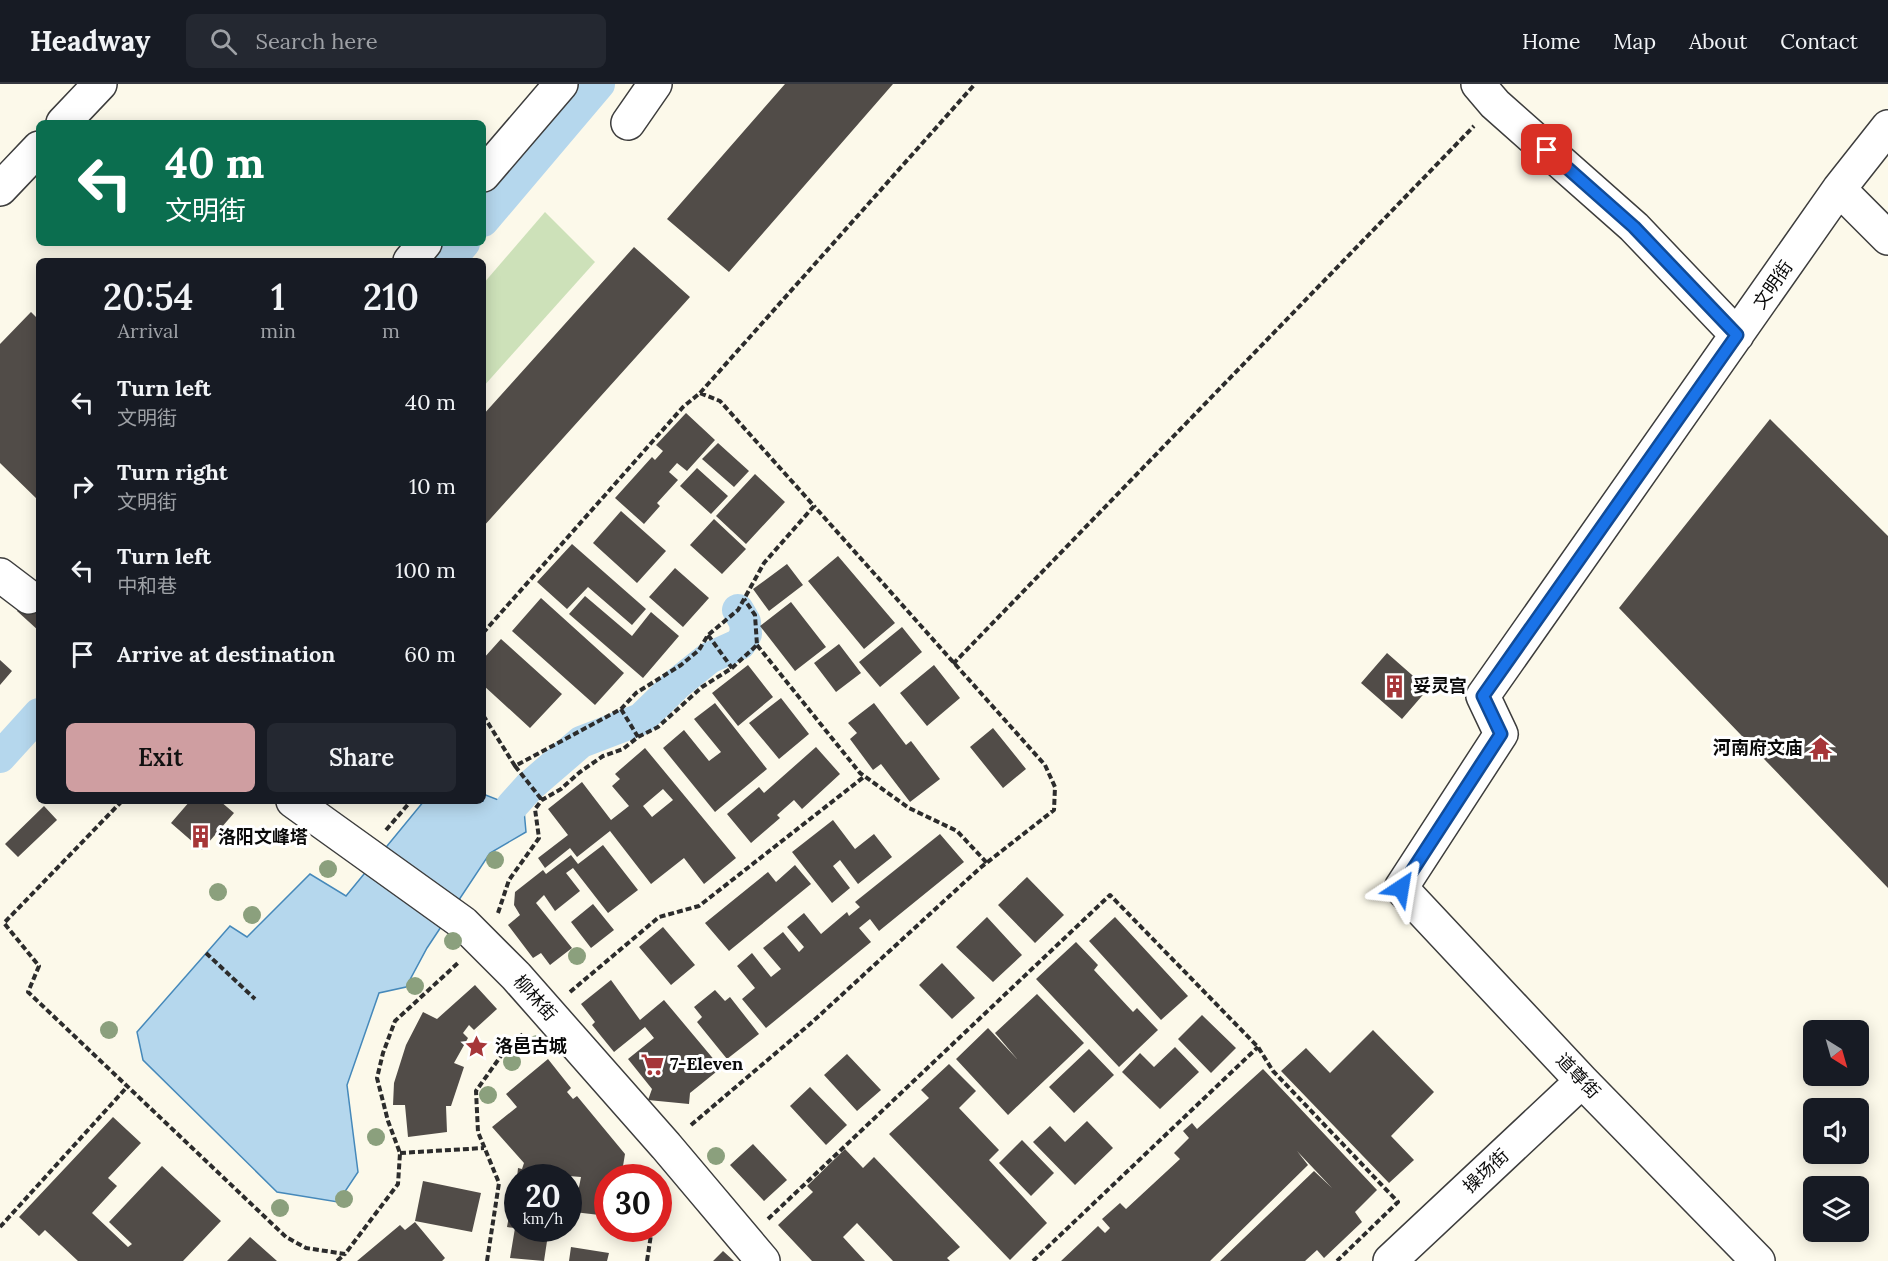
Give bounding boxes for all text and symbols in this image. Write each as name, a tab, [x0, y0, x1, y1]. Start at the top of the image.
search box	[186, 14, 606, 68]
text: Headway	[30, 23, 150, 59]
icon: search	[207, 25, 240, 58]
text: Search here	[255, 27, 378, 55]
text: Home	[1522, 28, 1580, 55]
text: Map	[1613, 28, 1656, 55]
text: About	[1689, 28, 1747, 55]
text: Contact	[1780, 28, 1858, 55]
pin	[1521, 124, 1572, 175]
icon: arrive	[1530, 133, 1563, 166]
text: 40 m	[165, 136, 264, 190]
icon: left	[66, 144, 144, 222]
text: 文明街	[165, 193, 246, 227]
street label: 文明街	[1748, 256, 1797, 313]
text: 20:54	[103, 274, 193, 320]
text: 1	[271, 274, 285, 320]
text: 210	[363, 274, 419, 320]
text: Arrival	[118, 318, 179, 343]
text: min	[260, 318, 296, 343]
text: m	[382, 318, 400, 343]
text: Turn left	[117, 374, 211, 402]
icon: left	[66, 386, 99, 419]
text: 40 m	[405, 388, 456, 416]
text: 文明街	[117, 405, 177, 430]
text: Turn right	[117, 458, 228, 486]
icon: right	[66, 470, 99, 503]
text: 10 m	[409, 472, 456, 500]
text: 文明街	[117, 489, 177, 514]
text: Turn left	[117, 542, 211, 570]
icon: left	[66, 554, 99, 587]
text: 100 m	[395, 556, 456, 584]
text: 中和巷	[117, 573, 177, 598]
icon: arrive	[66, 638, 99, 671]
text: Arrive at destination	[117, 640, 335, 668]
text: 60 m	[404, 640, 456, 668]
building icon: 妥灵宫	[1382, 673, 1408, 699]
place label: 妥灵宫	[1413, 674, 1467, 697]
button: Exit	[66, 723, 255, 792]
button: Share	[267, 723, 456, 792]
temple icon: 河南府文庙	[1808, 735, 1834, 761]
place label: 河南府文庙	[1713, 736, 1803, 759]
building icon: 洛阳文峰塔	[187, 824, 213, 850]
place label: 洛阳文峰塔	[218, 825, 308, 848]
position arrow	[1369, 856, 1433, 920]
street label: 柳林街	[509, 970, 562, 1025]
north arrow	[1803, 1020, 1869, 1086]
map controls	[1803, 1020, 1869, 1242]
place icon: 洛邑古城	[464, 1033, 490, 1059]
place label: 洛邑古城	[495, 1034, 567, 1057]
street label: 道尊街	[1551, 1048, 1605, 1103]
supermarket icon: 7-Eleven	[639, 1051, 665, 1077]
place label: 7-Eleven	[670, 1052, 744, 1075]
button: sound	[1803, 1098, 1869, 1164]
street label: 操场街	[1458, 1144, 1513, 1197]
speed limit sign: 30	[594, 1164, 672, 1242]
button: layers	[1803, 1176, 1869, 1242]
text: 20	[525, 1177, 561, 1215]
text: km/h	[523, 1209, 563, 1228]

